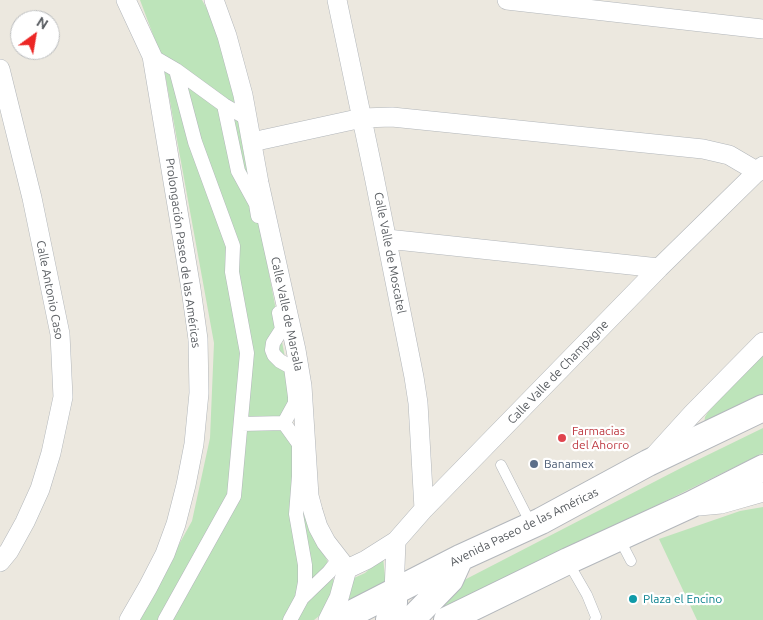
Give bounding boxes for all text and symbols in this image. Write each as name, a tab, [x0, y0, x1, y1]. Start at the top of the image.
north arrow	[10, 10, 60, 60]
text: N	[34, 14, 51, 33]
street label: Prolongación Paseo de las Américas	[163, 157, 203, 349]
street label: Calle Valle de Moscatel	[371, 191, 409, 315]
street label: Calle Antonio Caso	[33, 239, 67, 341]
street label: Calle Valle de Marsala	[268, 255, 306, 373]
street label: Calle Valle de Champagne	[504, 317, 612, 427]
place label: Farmacias del Ahorro	[572, 424, 629, 452]
marker: Farmacias del Ahorro	[556, 432, 568, 444]
place label: Banamex	[544, 457, 594, 471]
marker: Banamex	[528, 458, 540, 470]
street label: Avenida Paseo de las Américas	[447, 485, 601, 569]
place label: Plaza el Encino	[643, 592, 722, 606]
marker: Plaza el Encino	[627, 593, 639, 605]

